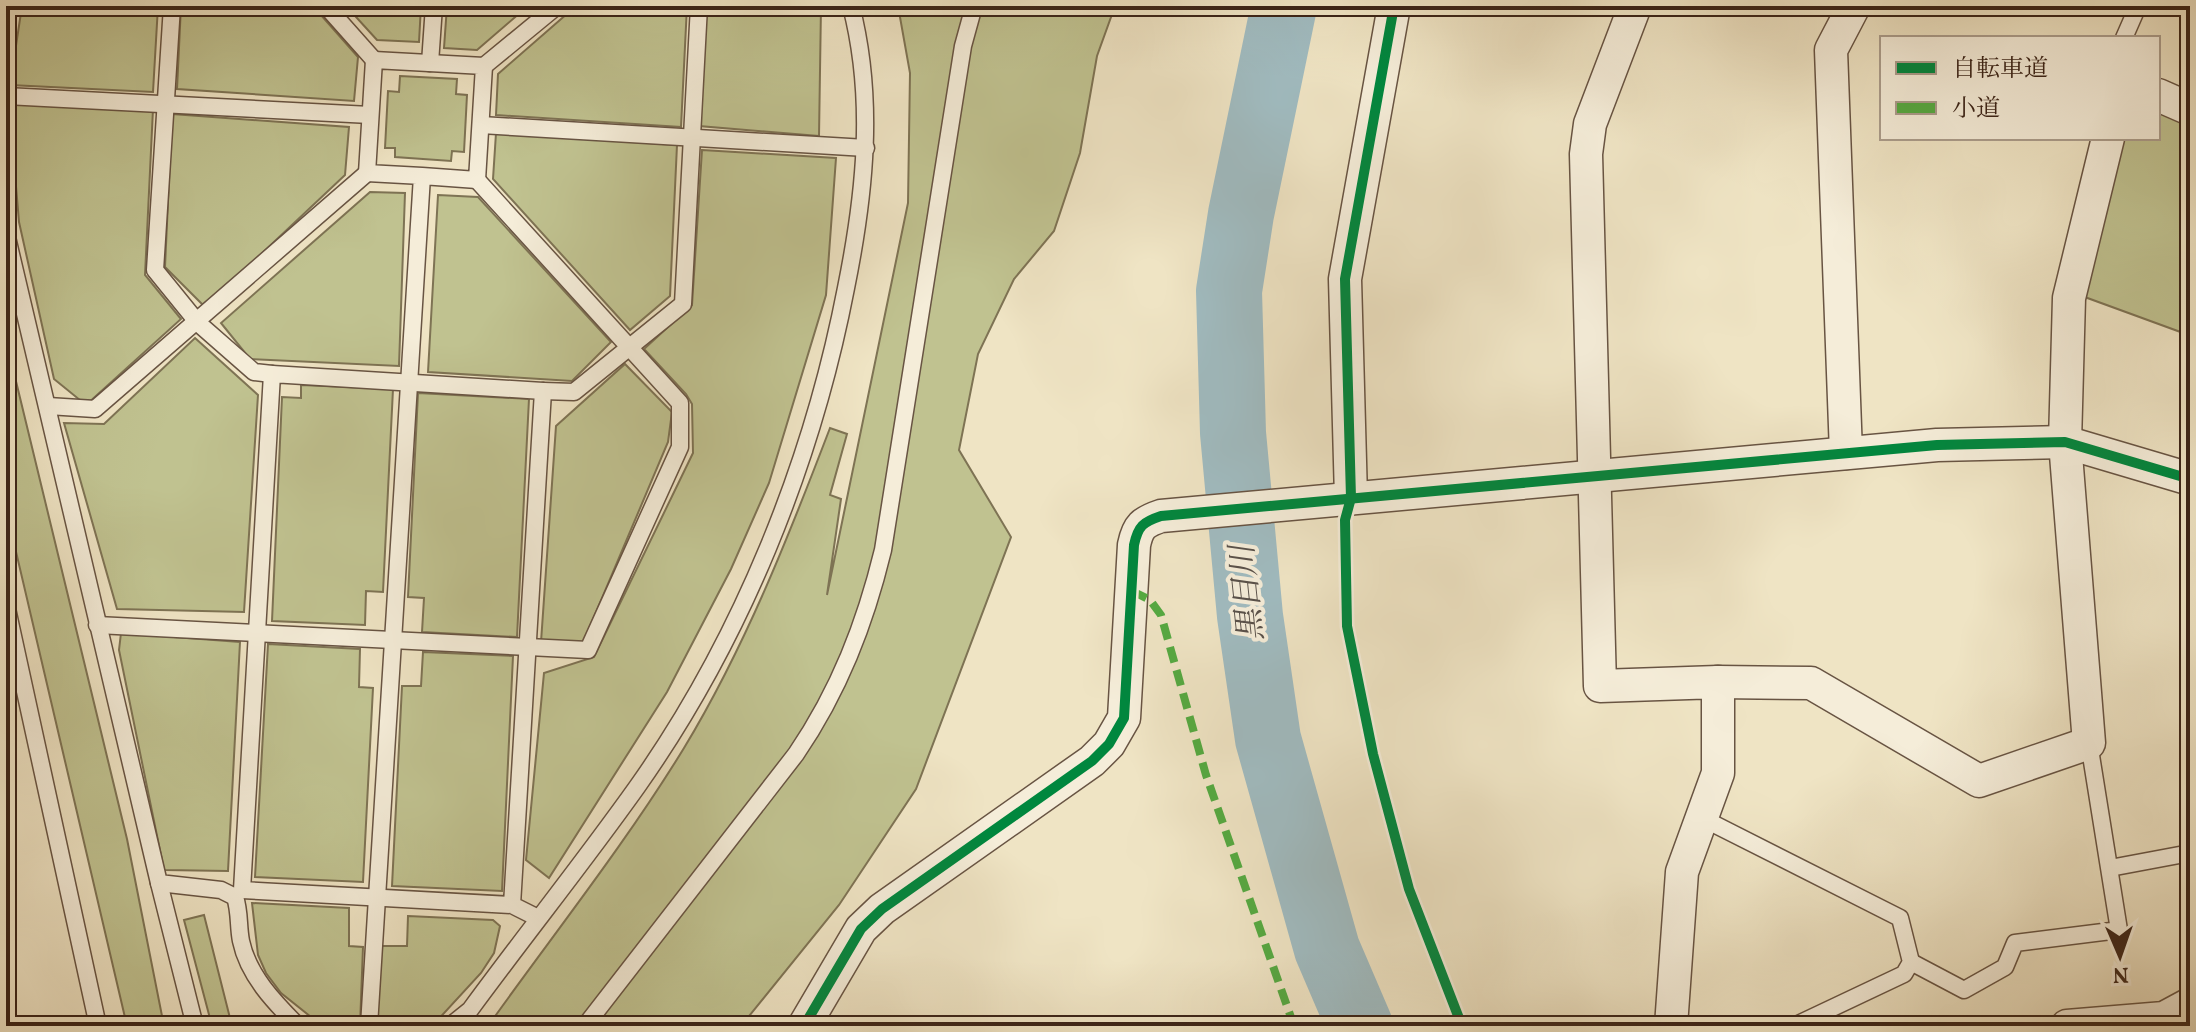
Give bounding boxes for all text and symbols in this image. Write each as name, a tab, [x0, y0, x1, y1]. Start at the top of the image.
legend	[1880, 36, 2160, 140]
text: 自転車道	[1952, 53, 2048, 87]
text: 小道	[1952, 93, 2000, 127]
water label: 黒目川	[1222, 540, 1276, 643]
north arrow	[2080, 916, 2160, 996]
text: N	[2112, 958, 2129, 989]

